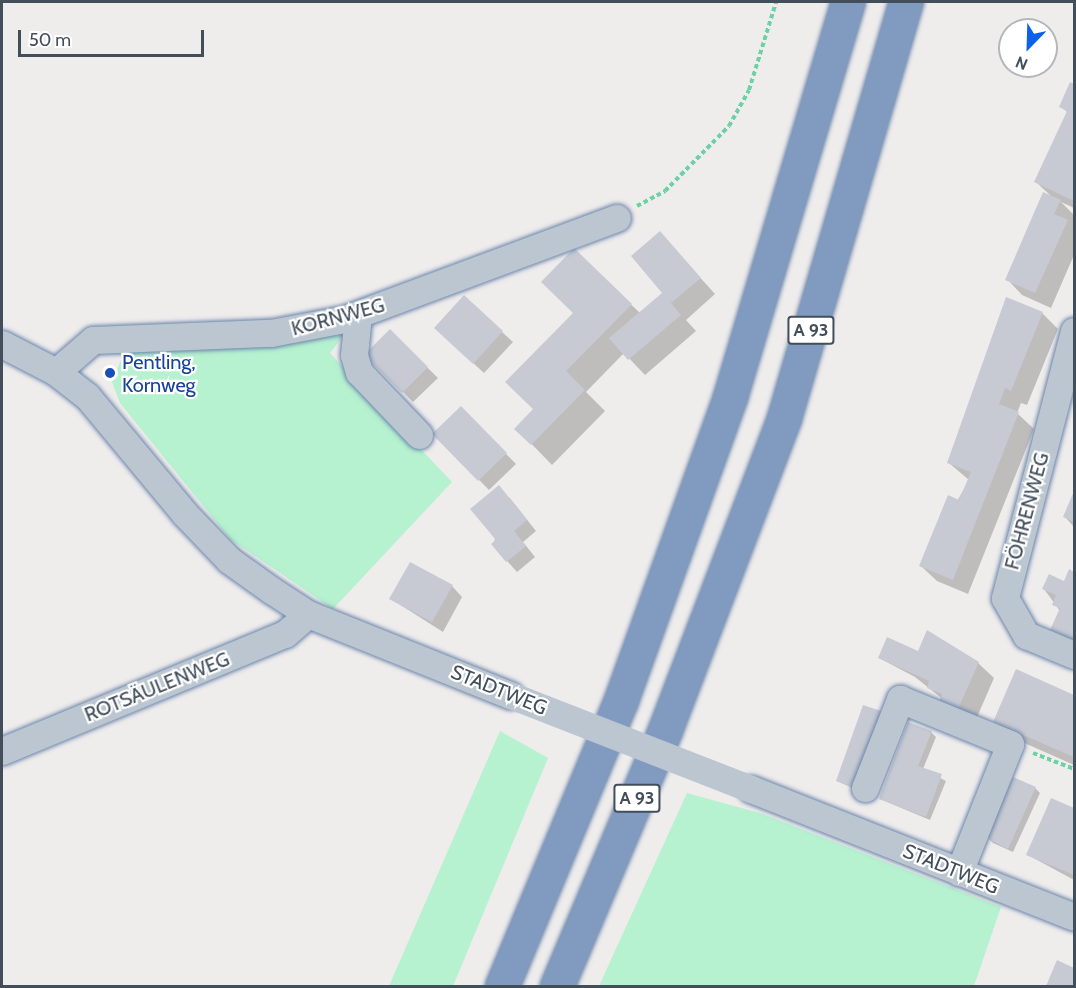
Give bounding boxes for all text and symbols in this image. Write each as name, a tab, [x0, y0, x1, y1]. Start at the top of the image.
scale bar	[21, 18, 207, 56]
north arrow	[998, 18, 1058, 78]
text: 50 m	[29, 29, 71, 51]
text: N	[1013, 52, 1030, 74]
street label: KORNWEG	[289, 293, 387, 341]
road number: A 93	[787, 315, 835, 345]
place label: Pentling, Kornweg	[122, 350, 196, 397]
marker: Pentling, Kornweg	[103, 366, 117, 380]
street label: FÖHRENWEG	[1000, 450, 1054, 572]
street label: ROTSÄULENWEG	[81, 647, 233, 727]
street label: STADTWEG	[447, 660, 551, 720]
road number: A 93	[613, 783, 661, 813]
street label: STADTWEG	[899, 839, 1003, 899]

